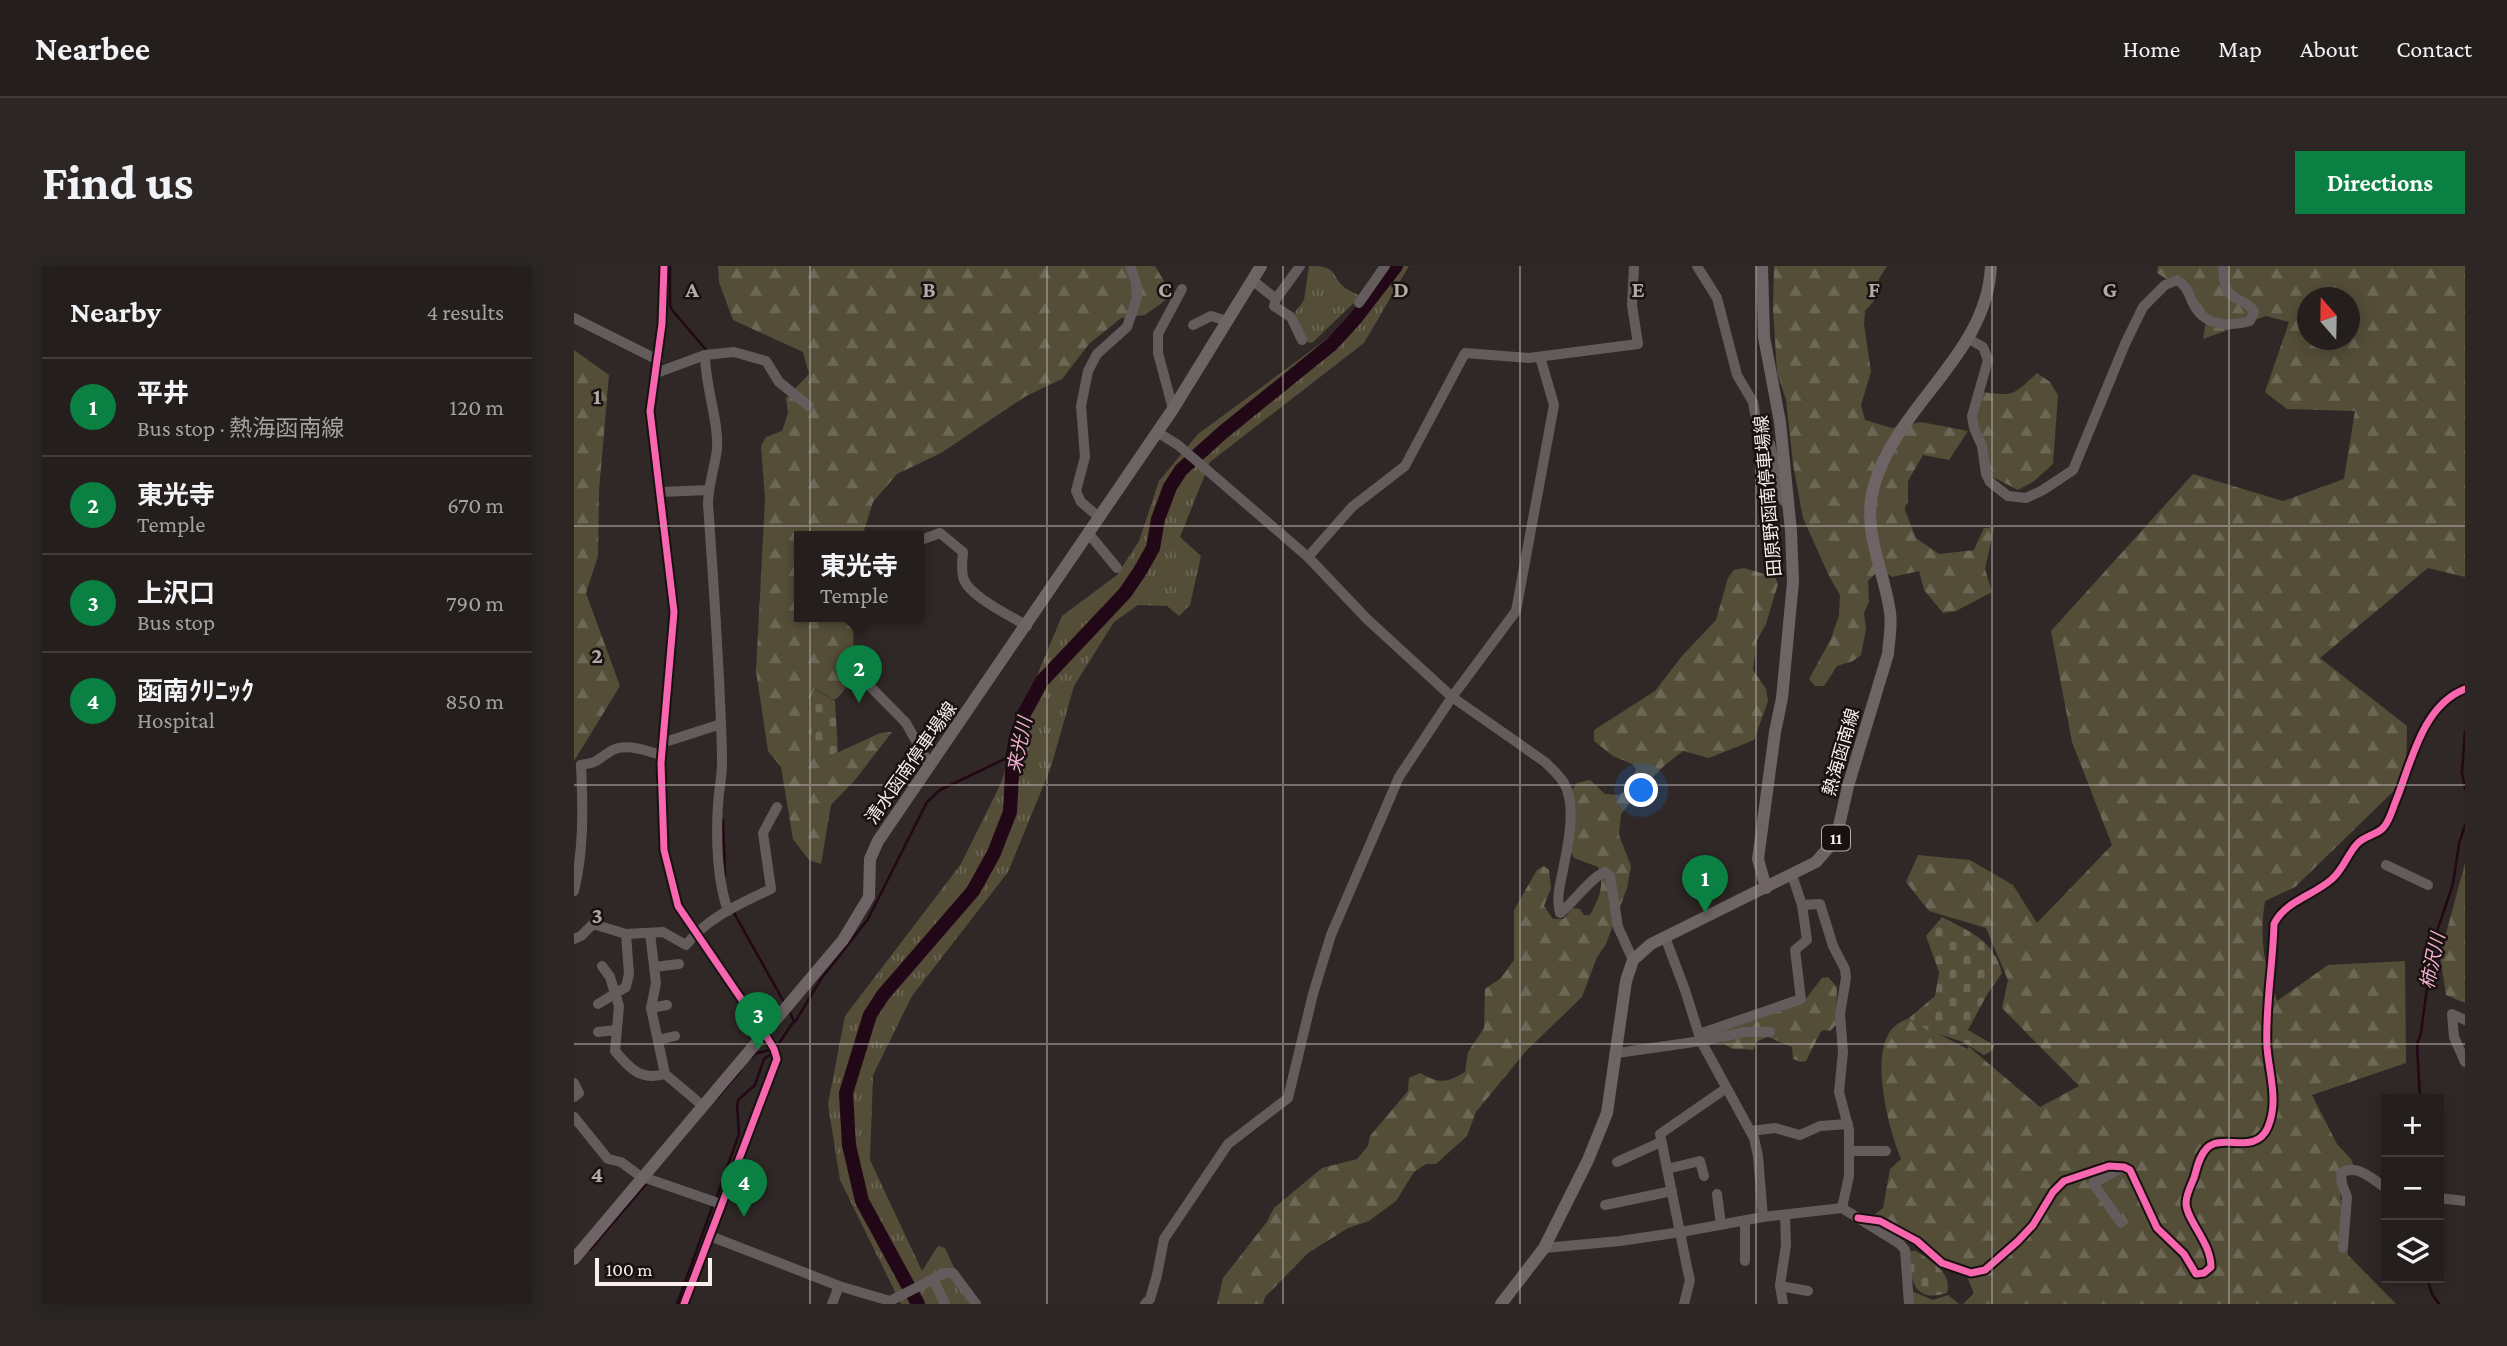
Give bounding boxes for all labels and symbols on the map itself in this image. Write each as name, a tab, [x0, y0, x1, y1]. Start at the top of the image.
text: A	[684, 276, 699, 302]
text: B	[922, 276, 936, 302]
text: C	[1158, 276, 1172, 302]
text: D	[1393, 276, 1409, 302]
text: E	[1631, 276, 1645, 302]
text: F	[1868, 276, 1880, 302]
text: G	[2103, 276, 2118, 302]
north arrow	[2297, 287, 2360, 350]
text: 1	[593, 383, 602, 409]
street label: 田原野函南停車場線	[1751, 414, 1785, 578]
text: 2	[591, 642, 603, 668]
pin: 2	[836, 645, 882, 703]
street label: 清水函南停車場線	[862, 698, 960, 828]
street label: 熱海函南線	[1819, 706, 1863, 798]
water label: 来光川	[1003, 713, 1036, 775]
your location	[1624, 773, 1658, 807]
road number: 11	[1822, 825, 1850, 850]
pin: 1	[1682, 855, 1728, 913]
text: 3	[591, 902, 603, 928]
water label: 柿沢川	[2416, 929, 2449, 991]
pin: 3	[735, 992, 781, 1050]
pin: 4	[721, 1159, 767, 1217]
text: 4	[591, 1161, 603, 1187]
scale bar	[595, 1255, 712, 1287]

